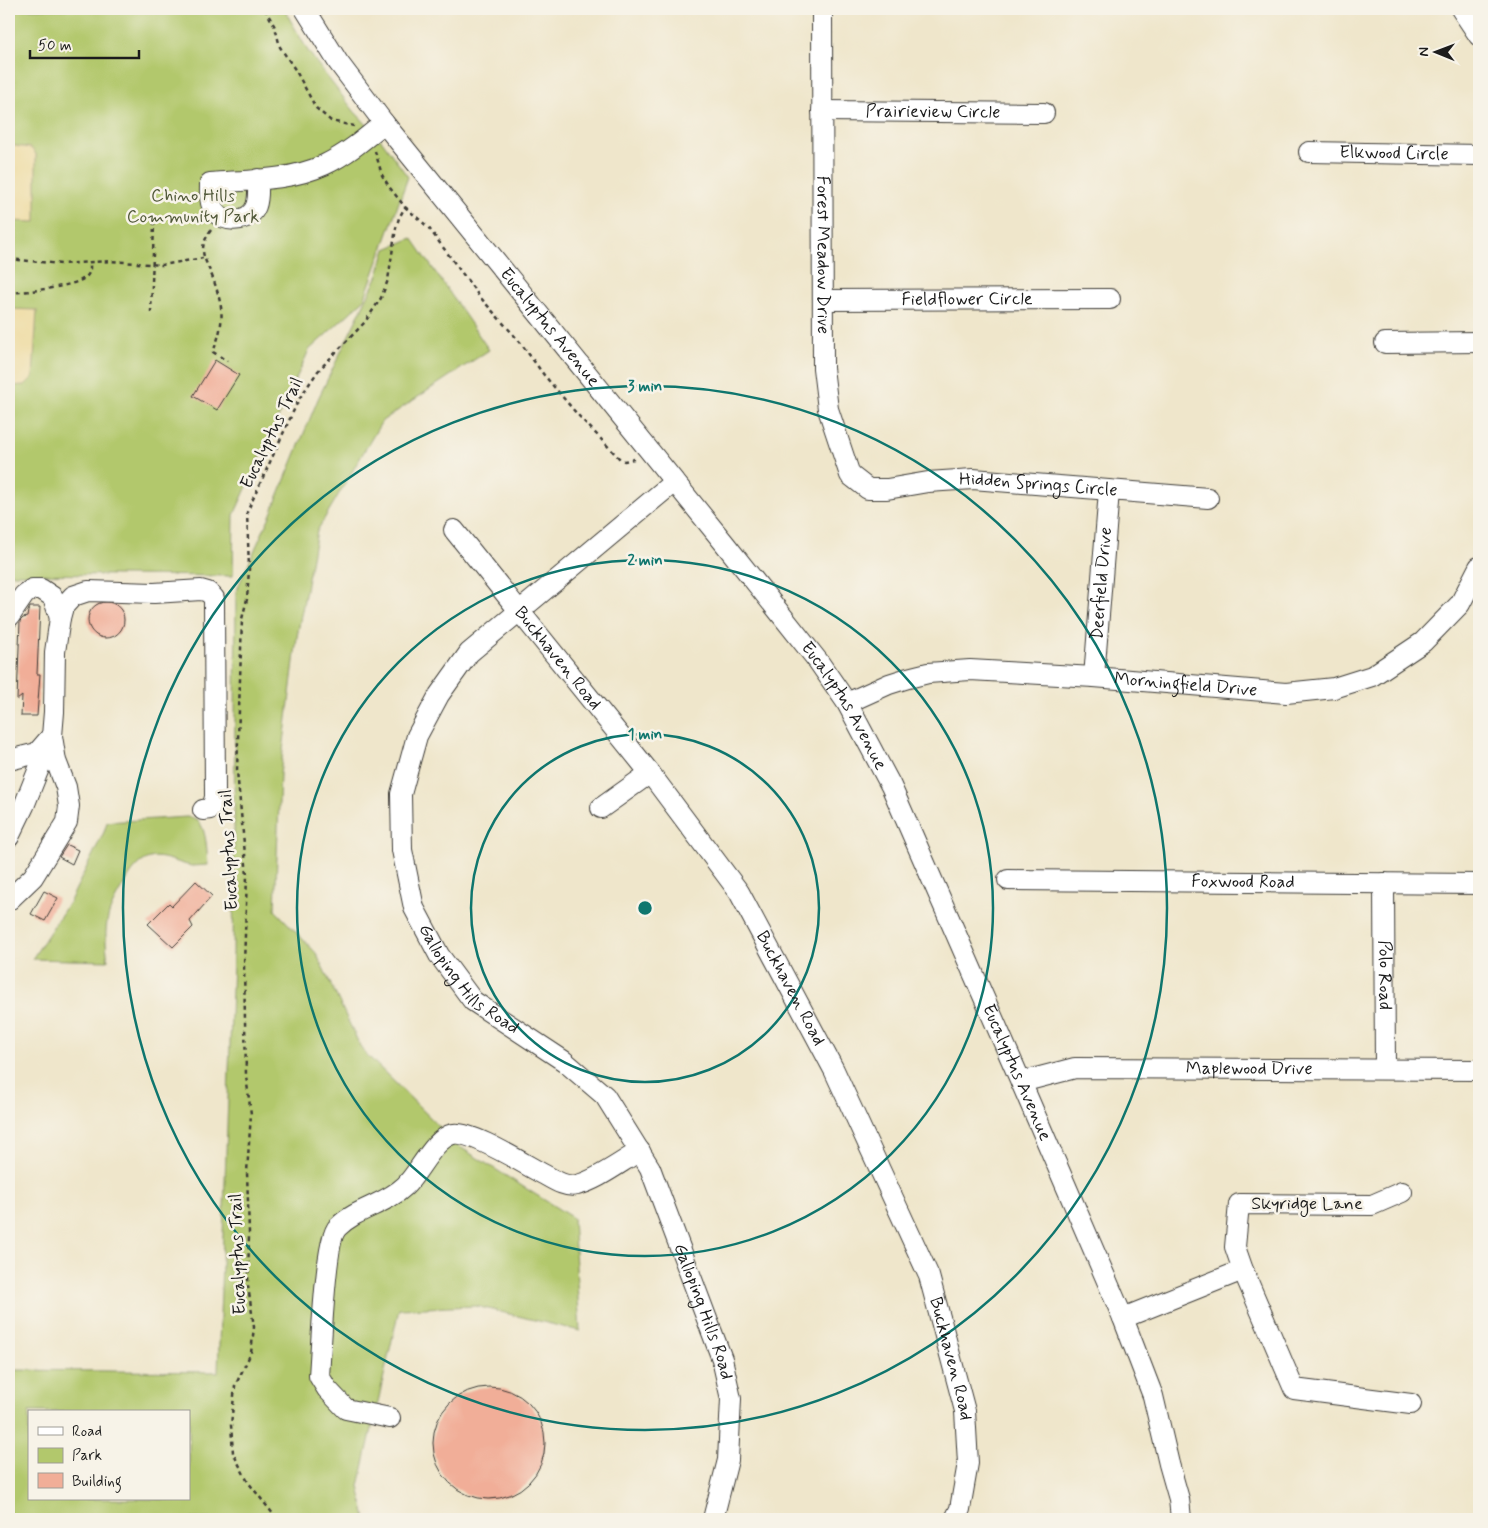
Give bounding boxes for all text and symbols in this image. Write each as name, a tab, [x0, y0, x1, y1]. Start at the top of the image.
scale bar	[30, 28, 139, 60]
north arrow	[1410, 28, 1460, 78]
text: 50 m	[38, 36, 72, 56]
text: N	[1415, 47, 1433, 57]
street label: Prairieview Circle	[865, 99, 1001, 125]
street label: Elkwood Circle	[1339, 141, 1449, 166]
street label: Forest Meadow Drive	[810, 176, 835, 334]
park label: Chino Hills Community Park	[127, 184, 259, 229]
street label: Eucalyptus Avenue	[494, 263, 605, 392]
street label: Fieldflower Circle	[901, 287, 1033, 312]
street label: Eucalyptus Trail	[235, 373, 309, 493]
text: 3 min	[628, 377, 662, 397]
street label: Hidden Springs Circle	[958, 467, 1119, 503]
street label: Deerfield Drive	[1085, 526, 1118, 641]
text: 2 min	[627, 551, 663, 571]
street label: Buckhaven Road	[508, 602, 607, 715]
street label: Eucalyptus Avenue	[795, 637, 892, 774]
street label: Morningfield Drive	[1113, 667, 1258, 703]
text: 1 min	[628, 725, 662, 745]
street label: Eucalyptus Trail	[214, 789, 244, 911]
street label: Foxwood Road	[1191, 870, 1295, 894]
centre of rings	[636, 899, 654, 917]
street label: Galloping Hills Road	[413, 920, 524, 1040]
street label: Buckhaven Road	[750, 927, 831, 1050]
street label: Polo Road	[1372, 940, 1397, 1010]
street label: Eucalyptus Avenue	[976, 1000, 1057, 1145]
street label: Maplewood Drive	[1186, 1057, 1313, 1081]
street label: Skyridge Lane	[1251, 1192, 1363, 1217]
street label: Eucalyptus Trail	[224, 1193, 252, 1315]
street label: Galloping Hills Road	[667, 1240, 738, 1382]
street label: Buckhaven Road	[923, 1294, 978, 1421]
legend	[28, 1410, 190, 1500]
text: Road	[72, 1422, 102, 1442]
text: Park	[72, 1446, 102, 1466]
text: Building	[72, 1472, 122, 1493]

